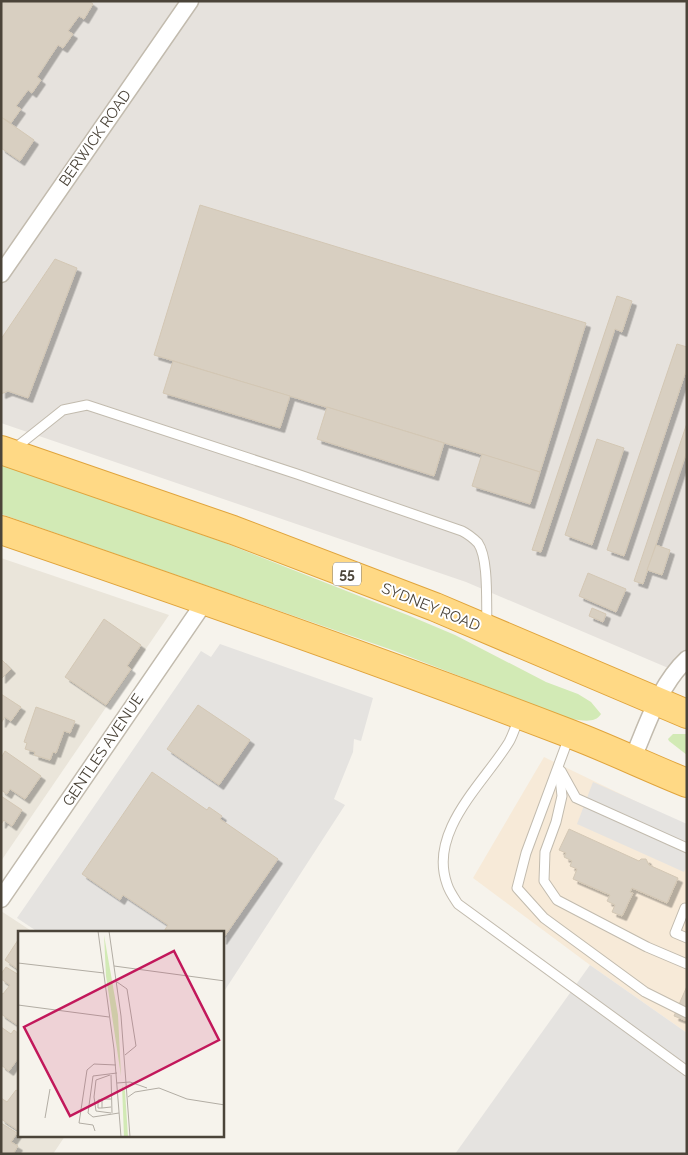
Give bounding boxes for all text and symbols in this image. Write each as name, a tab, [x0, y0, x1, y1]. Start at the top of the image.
street label: BERWICK ROAD	[55, 86, 135, 190]
road number: 55	[333, 562, 361, 586]
street label: SYDNEY ROAD	[379, 579, 483, 635]
street label: GENTLES AVENUE	[59, 690, 147, 810]
inset map	[18, 931, 224, 1138]

